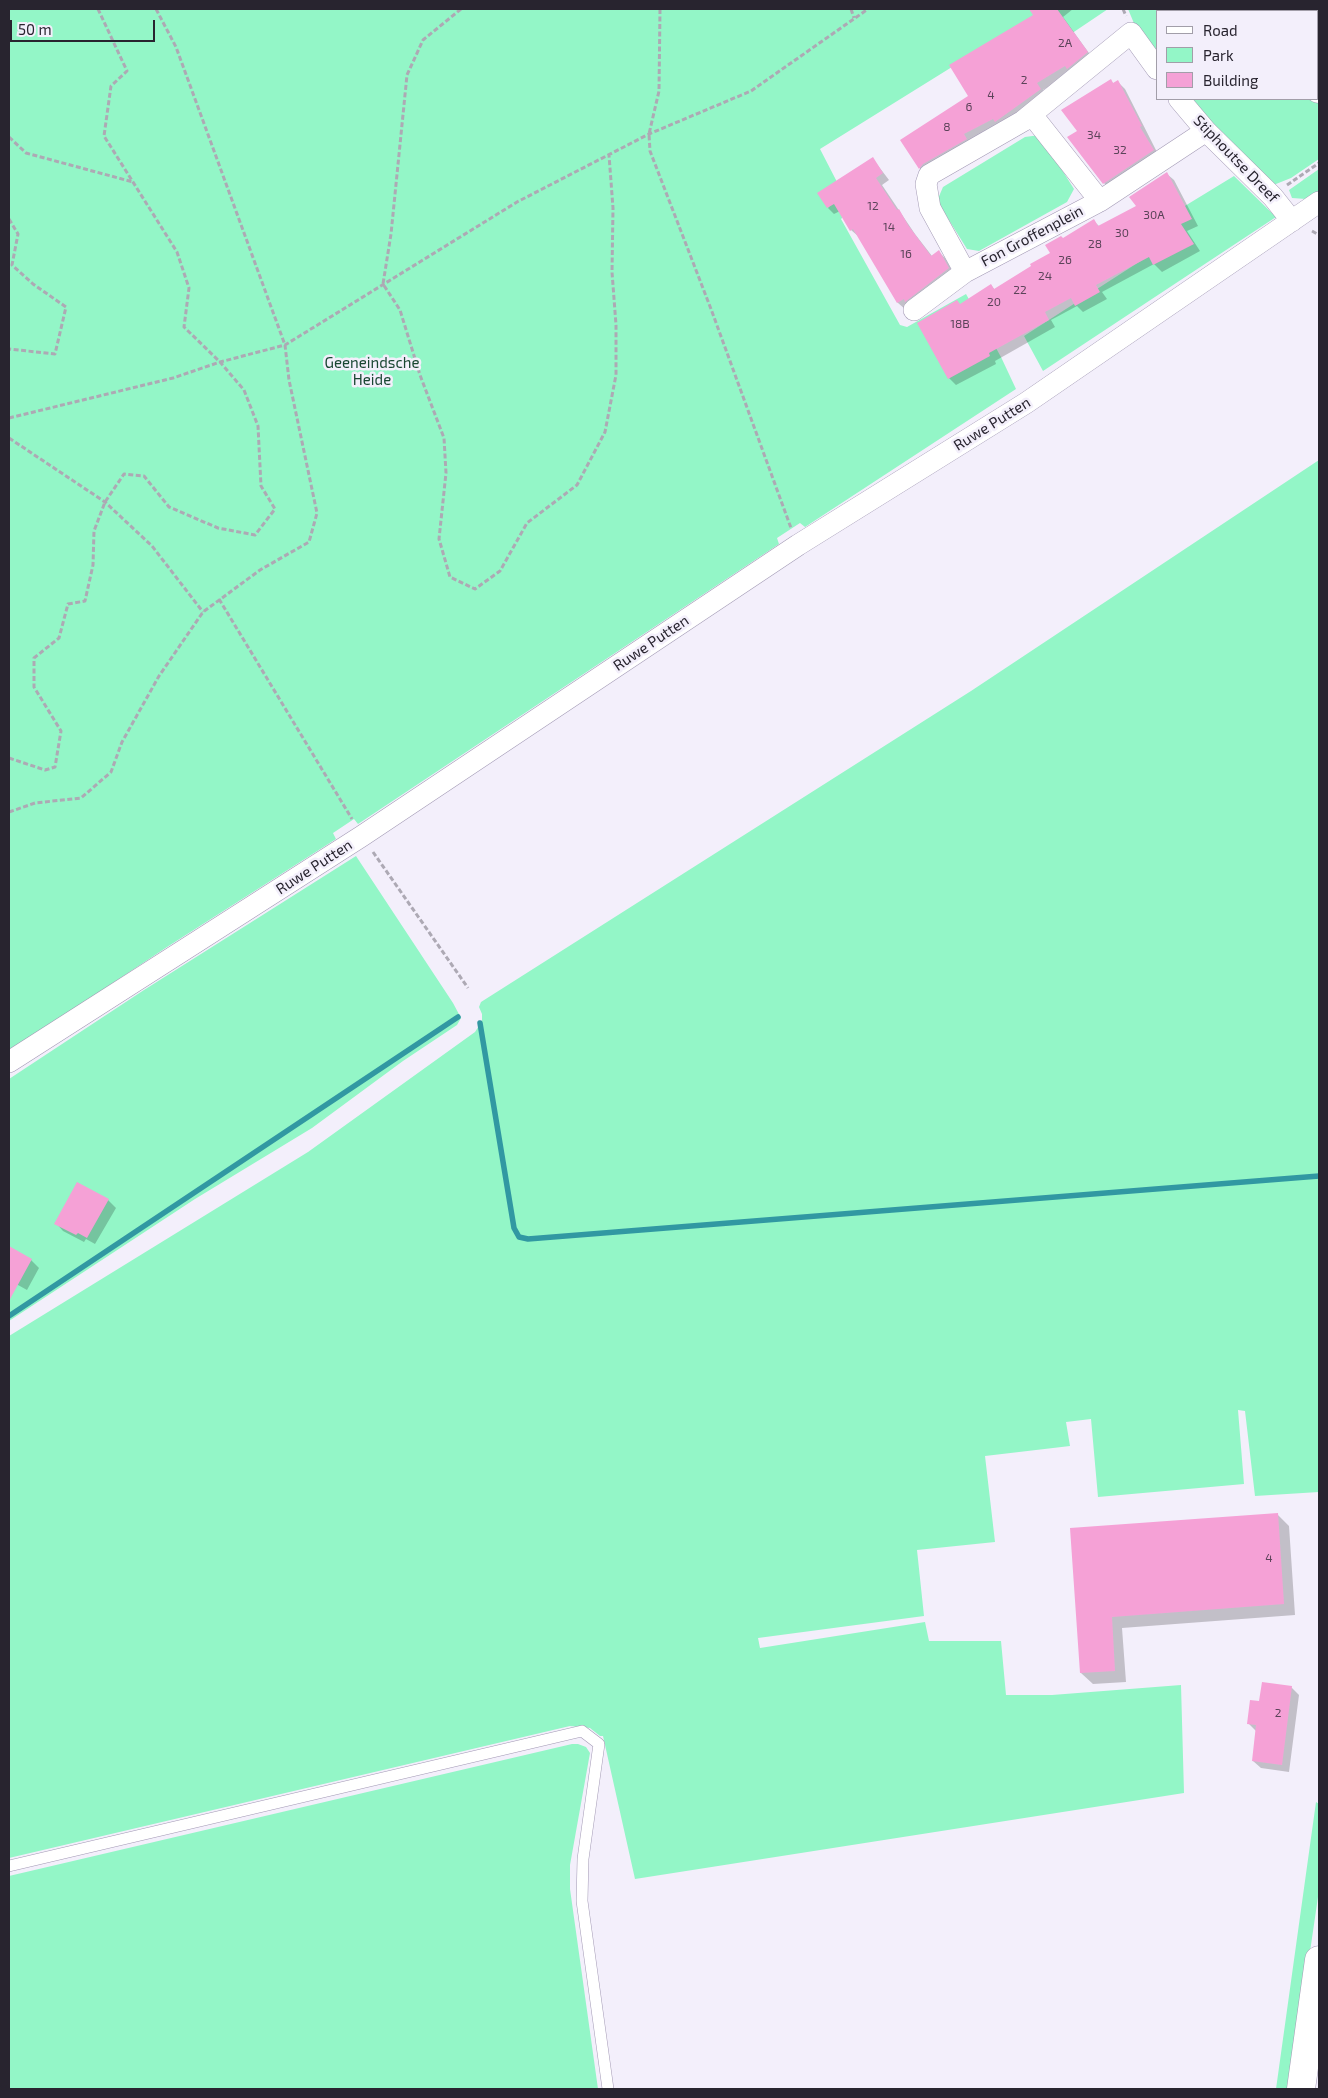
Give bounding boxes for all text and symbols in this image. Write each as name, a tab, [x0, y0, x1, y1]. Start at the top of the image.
scale bar	[12, 10, 158, 42]
legend	[1156, 10, 1318, 100]
text: 50 m	[18, 20, 52, 38]
text: Road	[1203, 21, 1238, 39]
house number: 2A	[1058, 36, 1072, 50]
text: Park	[1203, 46, 1234, 64]
text: Building	[1203, 71, 1258, 89]
house number: 2	[1021, 73, 1027, 87]
house number: 4	[987, 88, 995, 102]
house number: 6	[966, 100, 972, 114]
street label: Stiphoutse Dreef	[1190, 112, 1282, 206]
house number: 8	[943, 120, 951, 134]
house number: 34	[1087, 128, 1101, 142]
house number: 32	[1113, 143, 1127, 157]
house number: 12	[867, 199, 879, 213]
street label: Fon Groffenplein	[978, 201, 1086, 271]
house number: 30A	[1143, 208, 1165, 222]
house number: 14	[883, 220, 895, 234]
house number: 30	[1115, 226, 1129, 240]
house number: 28	[1088, 237, 1102, 251]
house number: 16	[900, 247, 912, 261]
house number: 26	[1058, 253, 1072, 267]
house number: 24	[1038, 269, 1052, 283]
house number: 22	[1013, 283, 1027, 297]
house number: 20	[987, 295, 1001, 309]
house number: 18B	[950, 317, 970, 331]
park label: Geeneindsche Heide	[324, 354, 420, 389]
street label: Ruwe Putten	[950, 393, 1034, 455]
street label: Ruwe Putten	[610, 611, 692, 675]
street label: Ruwe Putten	[273, 836, 355, 898]
house number: 4	[1265, 1551, 1273, 1565]
house number: 2	[1275, 1706, 1281, 1720]

